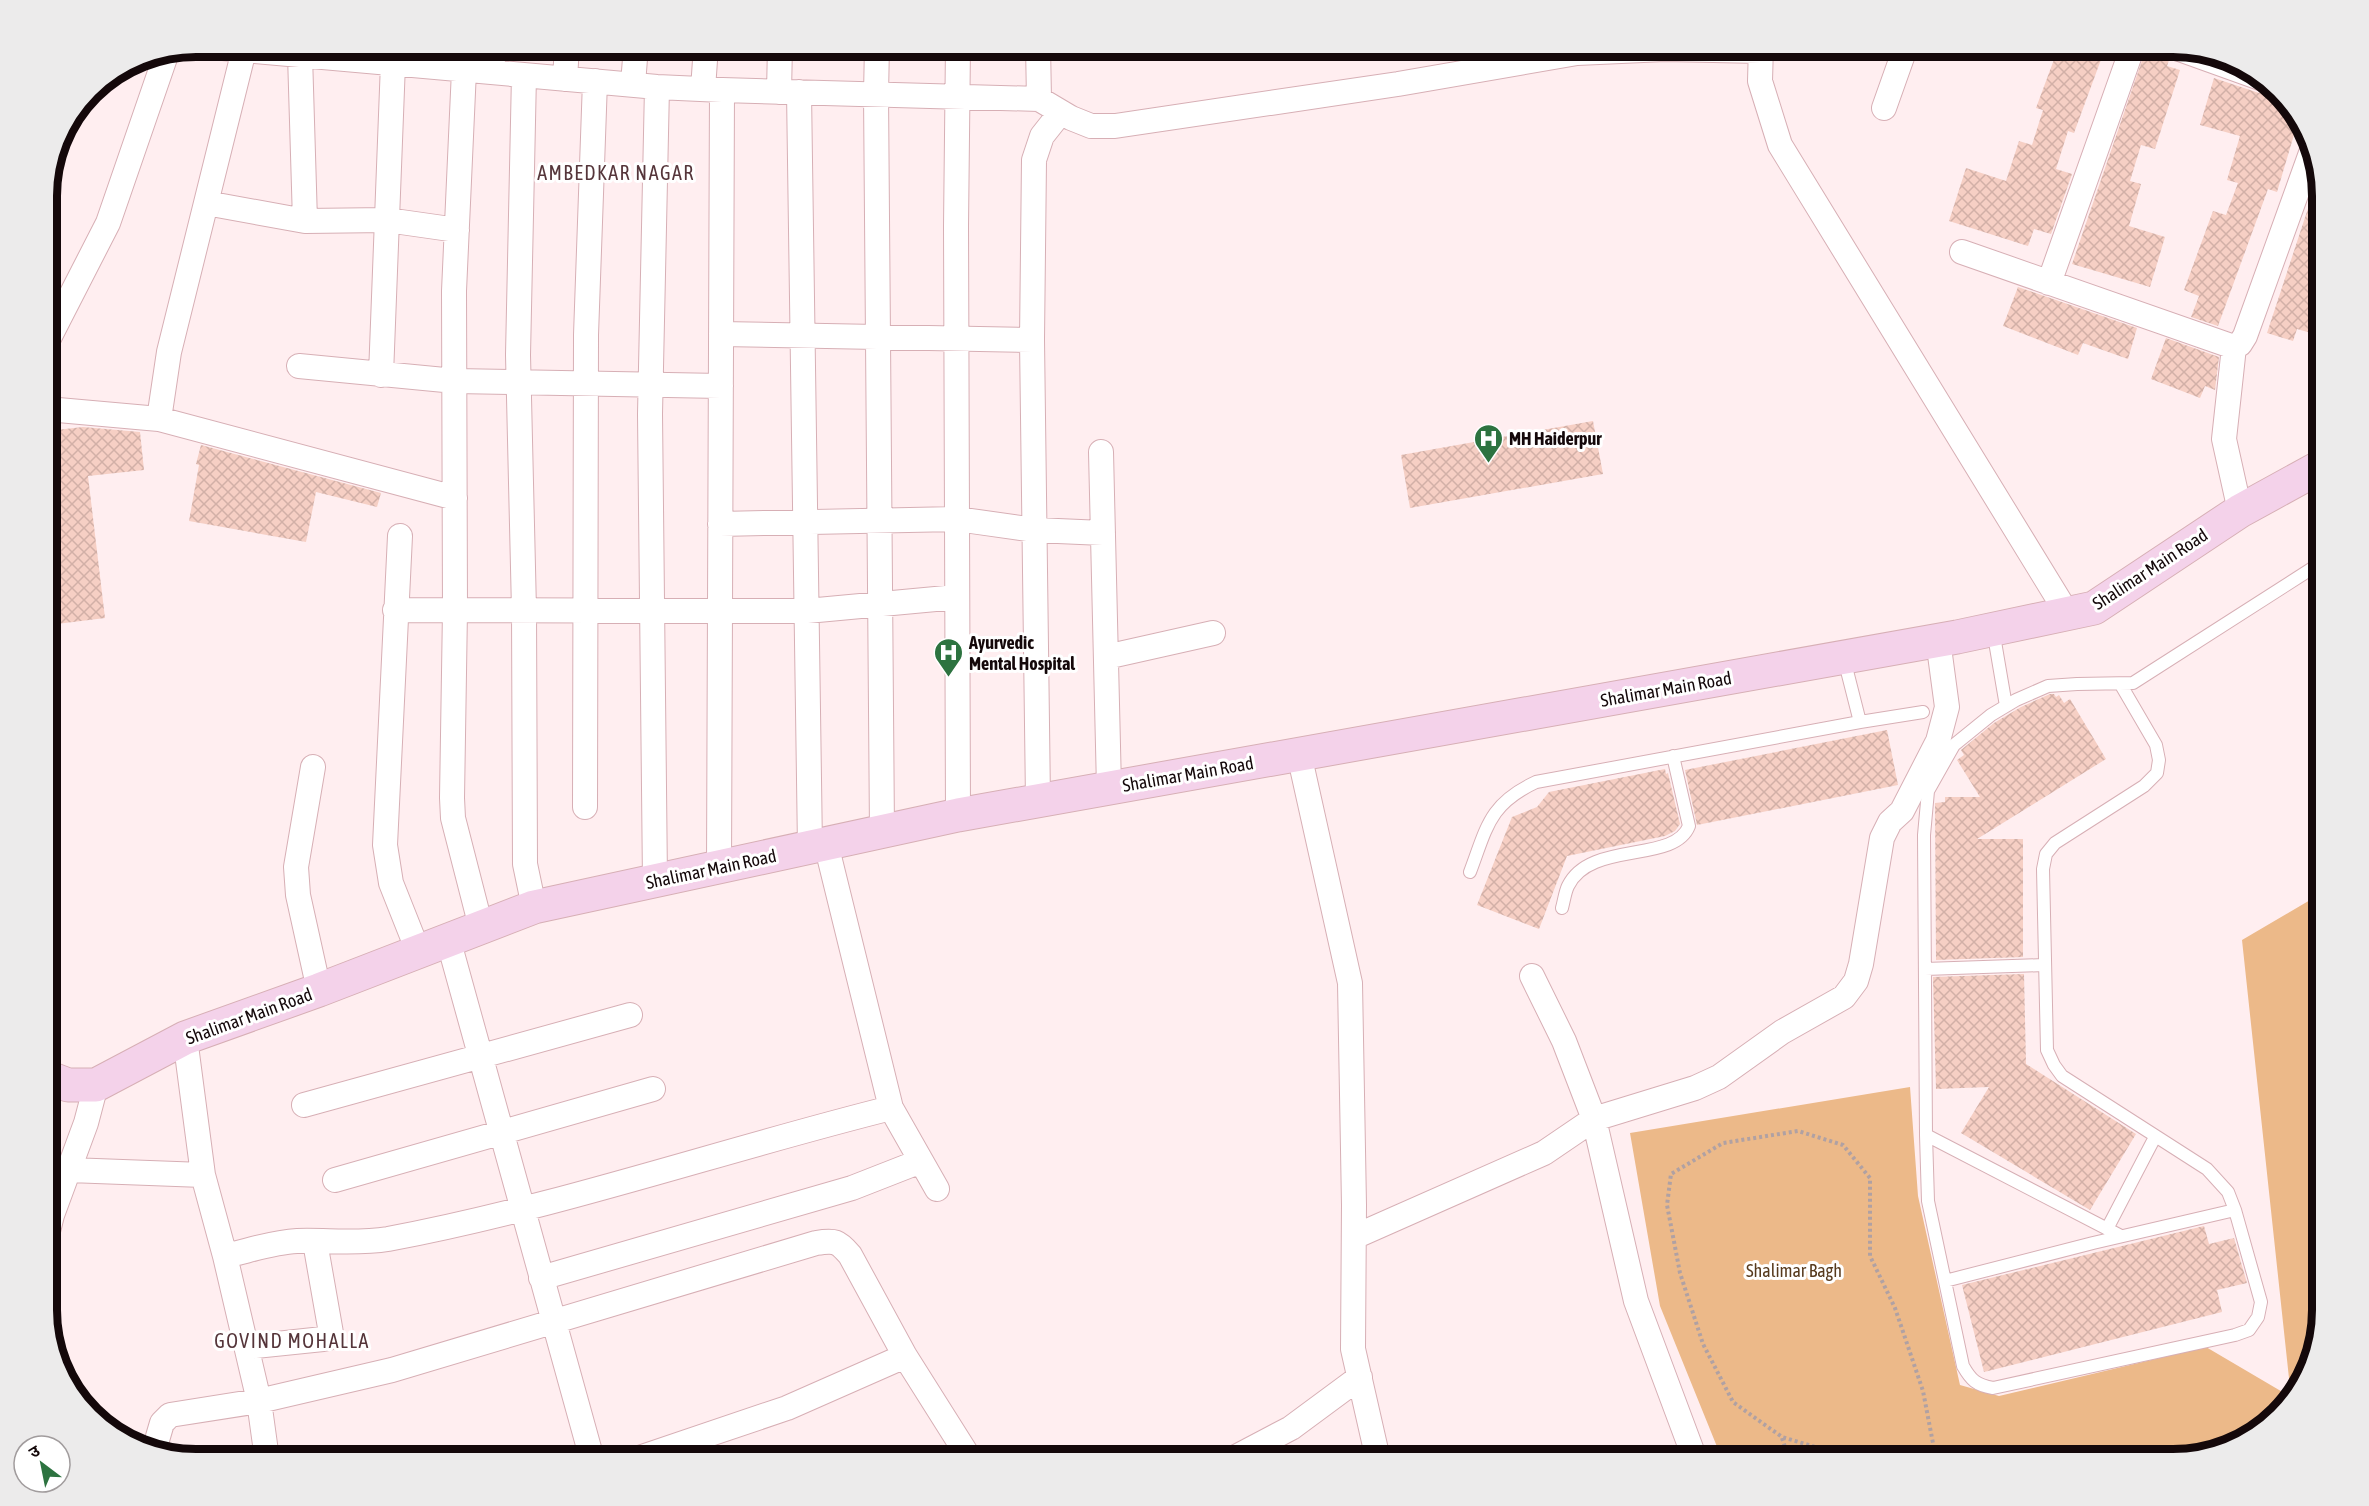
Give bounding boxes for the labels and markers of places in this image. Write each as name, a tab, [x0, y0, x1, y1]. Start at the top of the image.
hospital icon: MH Haiderpur	[1472, 422, 1504, 464]
place label: MH Haiderpur	[1509, 428, 1602, 449]
place label: Ayurvedic Mental Hospital	[968, 632, 1075, 674]
hospital icon: Ayurvedic Mental Hospital	[932, 636, 964, 678]

